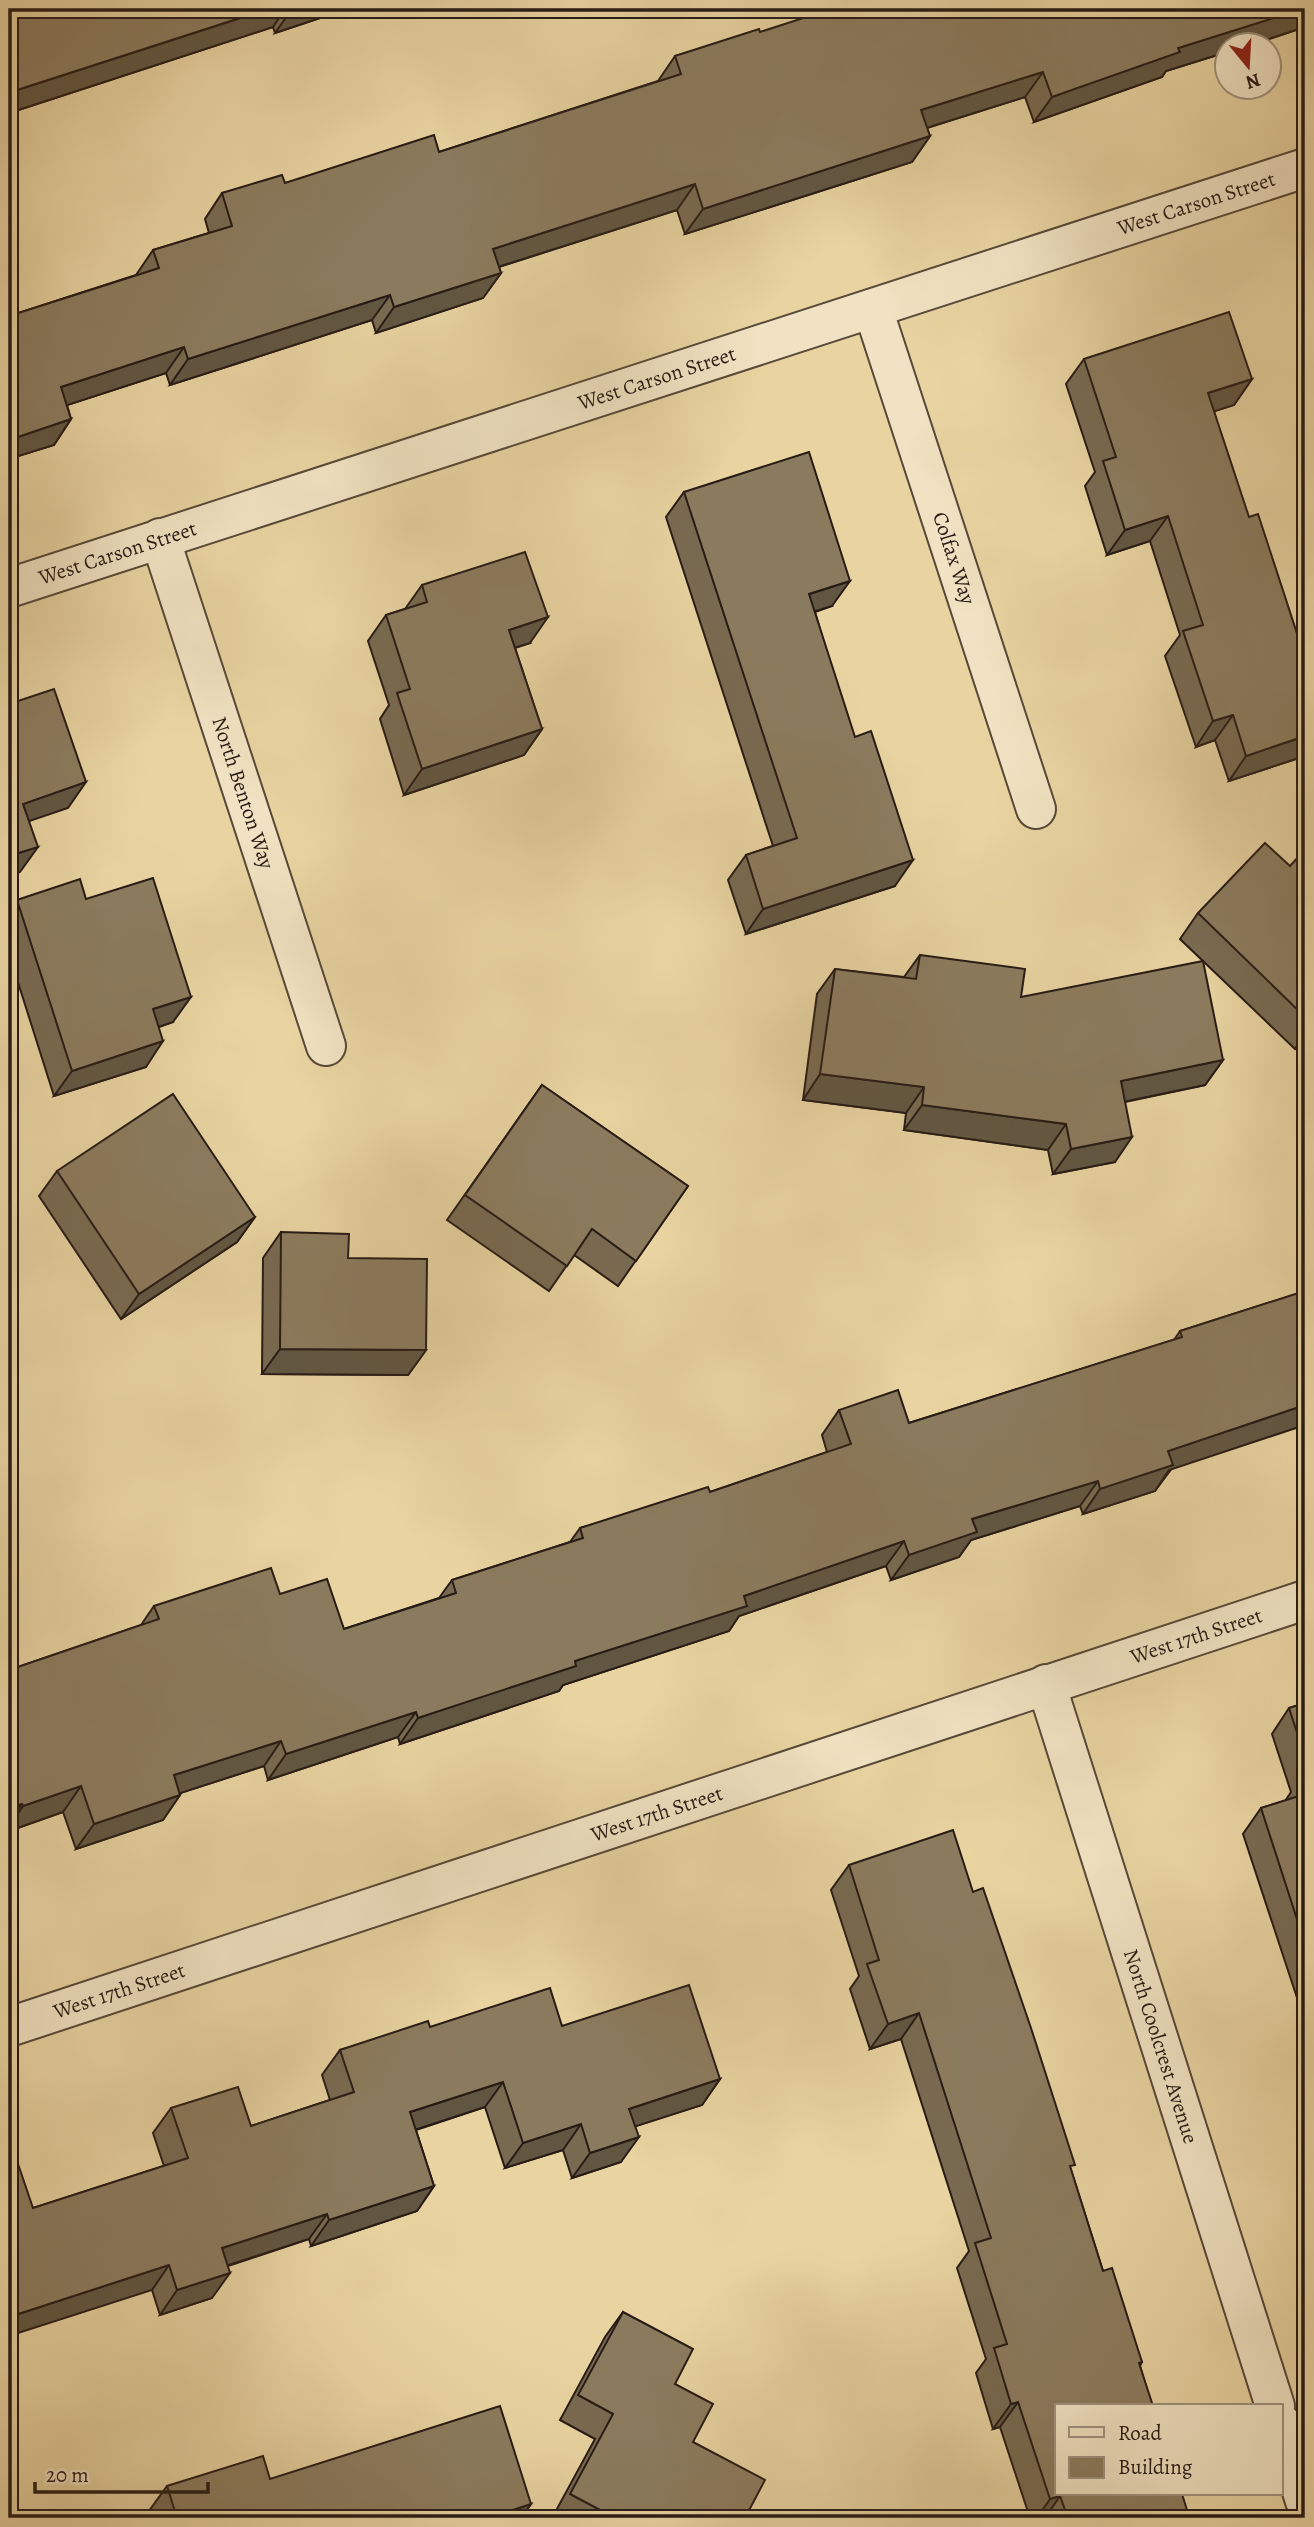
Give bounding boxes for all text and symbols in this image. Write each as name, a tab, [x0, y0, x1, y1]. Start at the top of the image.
north arrow	[1212, 32, 1282, 102]
text: N	[1242, 67, 1264, 96]
street label: West Carson Street	[1113, 165, 1279, 242]
street label: West Carson Street	[573, 339, 739, 417]
street label: Colfax Way	[926, 508, 983, 609]
street label: West Carson Street	[34, 514, 200, 592]
street label: North Benton Way	[205, 713, 281, 873]
street label: West 17th Street	[1126, 1601, 1266, 1671]
street label: West 17th Street	[586, 1779, 726, 1849]
street label: North Coolcrest Avenue	[1117, 1945, 1205, 2147]
street label: West 17th Street	[49, 1956, 189, 2026]
legend	[1055, 2404, 1282, 2496]
text: Road	[1118, 2419, 1162, 2447]
scale bar	[35, 2450, 208, 2494]
text: Building	[1118, 2453, 1193, 2481]
text: 20 m	[46, 2461, 89, 2489]

